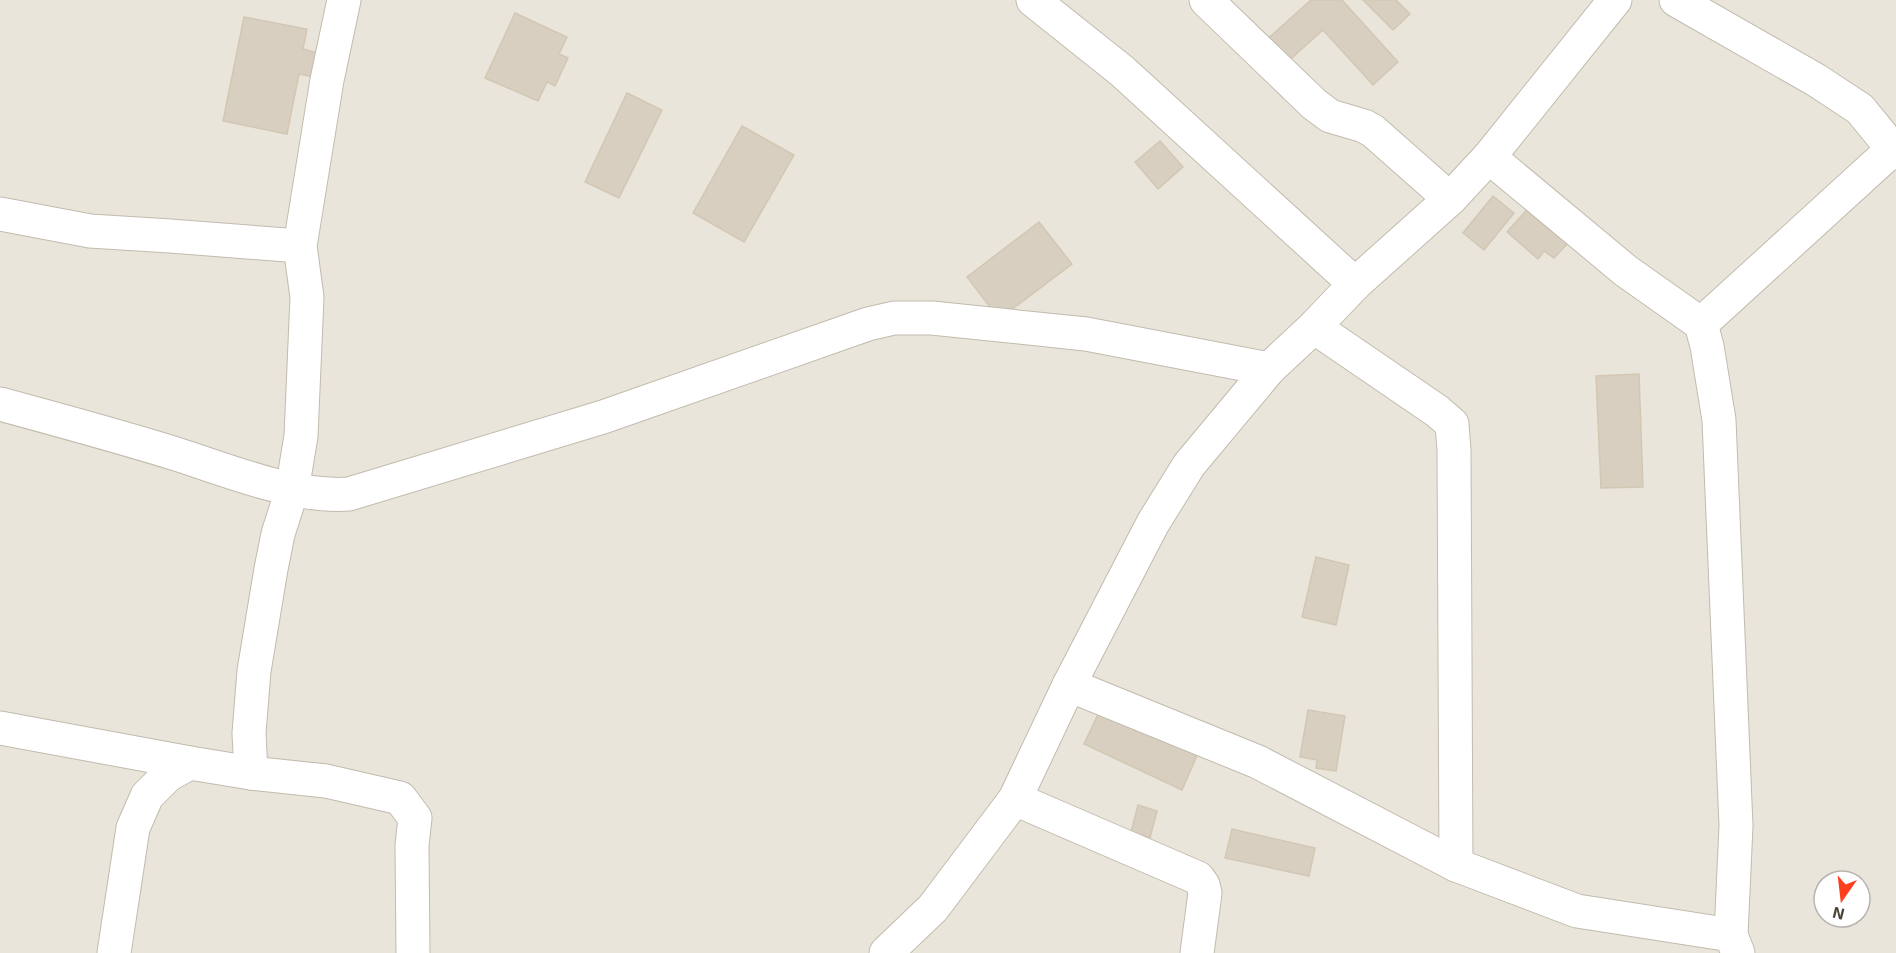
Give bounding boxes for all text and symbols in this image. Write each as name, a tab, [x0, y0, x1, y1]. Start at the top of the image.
north arrow	[1812, 869, 1872, 929]
text: N	[1830, 903, 1846, 925]

